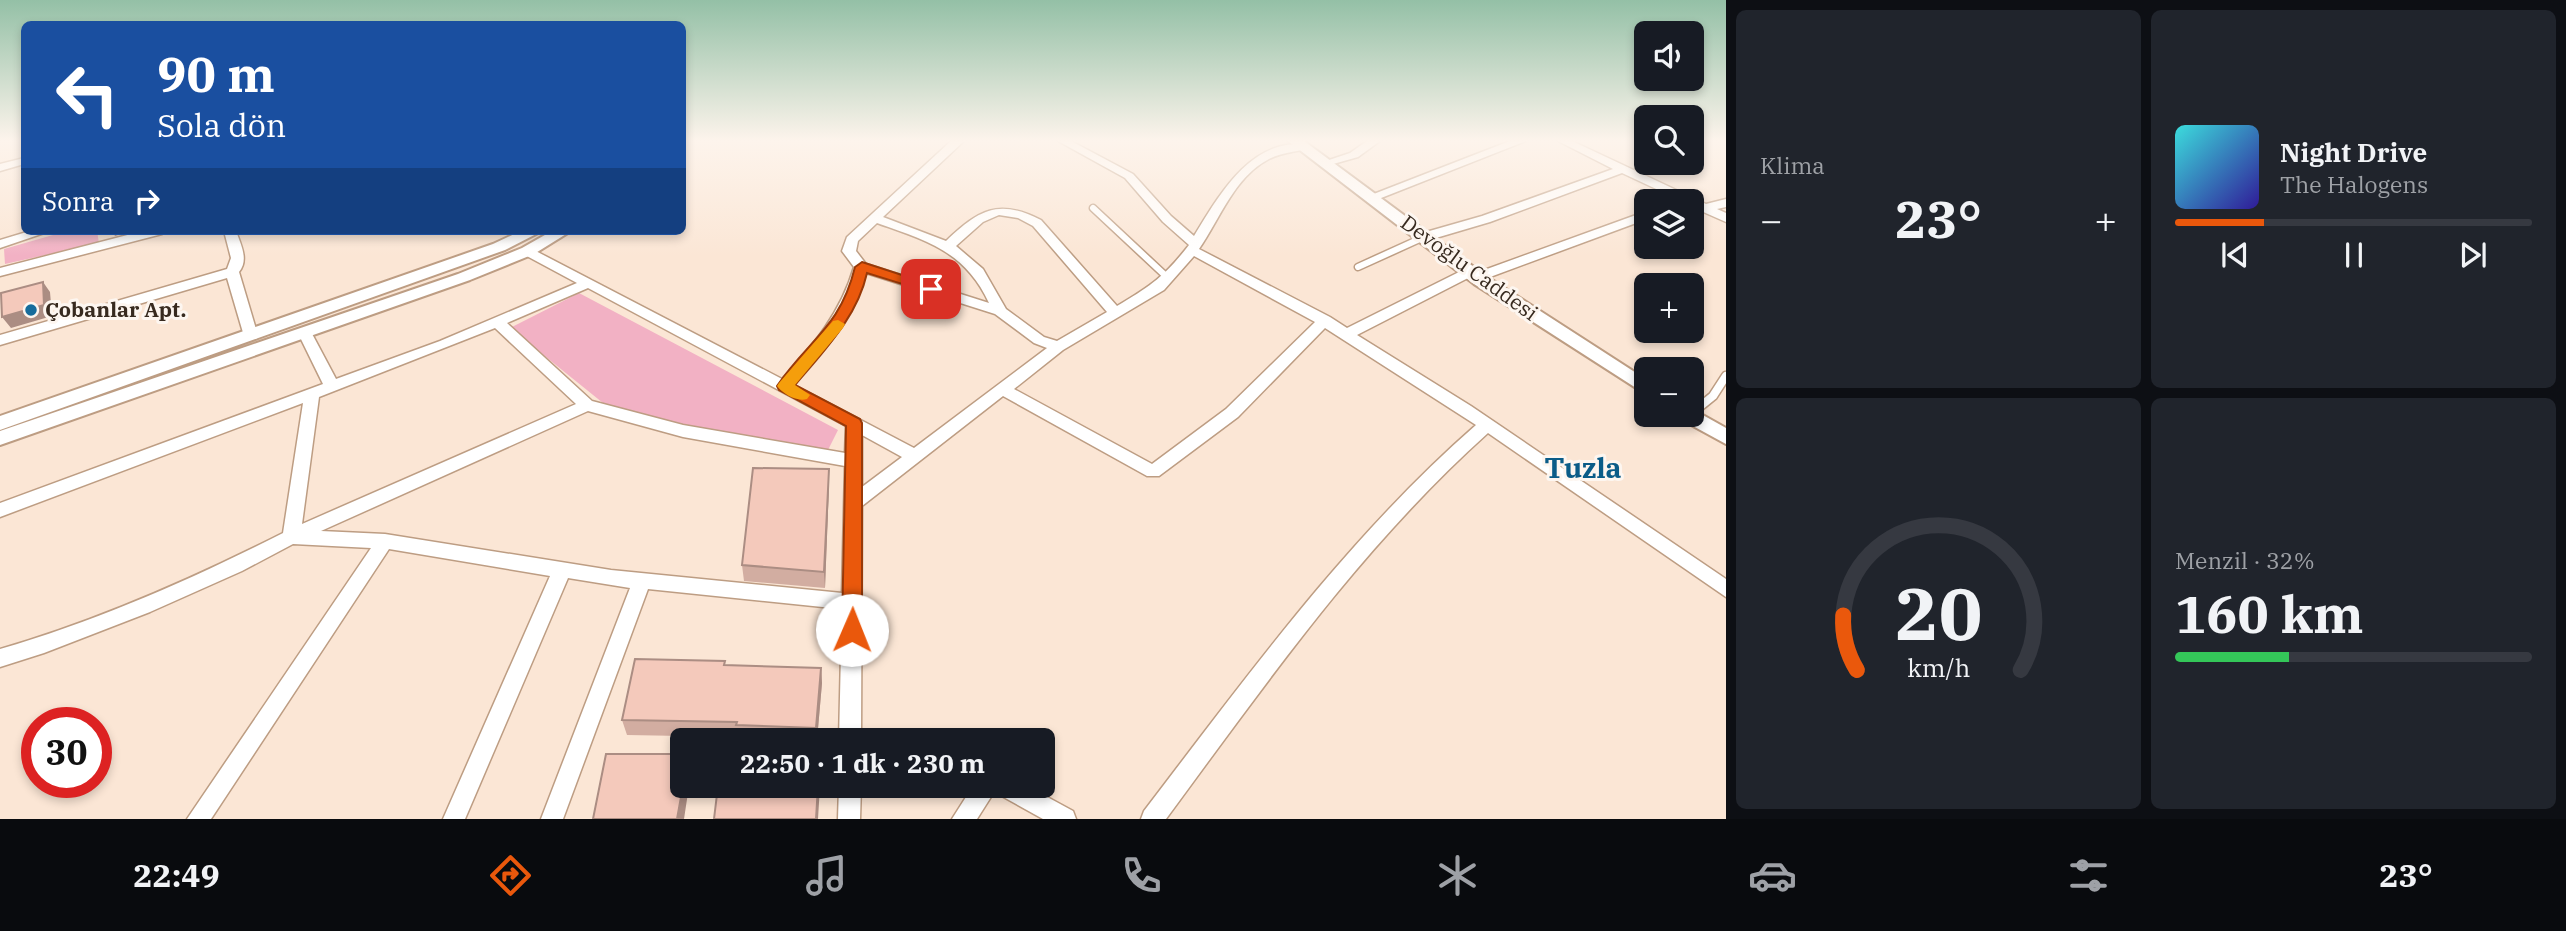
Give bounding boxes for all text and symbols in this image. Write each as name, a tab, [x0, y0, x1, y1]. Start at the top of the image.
map controls	[1634, 21, 1704, 427]
button: sound	[1634, 21, 1704, 91]
text: 90 m	[157, 42, 275, 105]
icon: left	[42, 49, 133, 140]
text: Sola dön	[157, 104, 286, 146]
button: search	[1634, 105, 1704, 175]
text: Night Drive	[2280, 135, 2427, 169]
text: Klima	[1760, 150, 1825, 180]
text: The Halogens	[2280, 169, 2428, 199]
icon: right	[128, 182, 166, 220]
text: Sonra	[42, 184, 114, 218]
text: 23°	[1895, 185, 1982, 252]
button: layers	[1634, 189, 1704, 259]
text: −	[1760, 195, 1783, 244]
text: +	[2094, 195, 2117, 244]
street label: Devoğlu Caddesi	[1395, 208, 1544, 326]
icon: previous	[2216, 236, 2254, 274]
icon: pause	[2335, 236, 2373, 274]
icon: next	[2454, 236, 2492, 274]
pin	[901, 259, 961, 319]
icon: arrive	[912, 270, 950, 308]
button: +	[1634, 273, 1704, 343]
place label: Çobanlar Apt.	[45, 295, 186, 323]
marker: Çobanlar Apt.	[23, 302, 39, 318]
button: −	[1634, 357, 1704, 427]
district label: Tuzla	[1544, 449, 1622, 486]
text: Menzil · 32%	[2175, 545, 2315, 575]
text: 20	[1895, 565, 1982, 660]
text: 160 km	[2175, 580, 2364, 647]
position arrow	[815, 593, 889, 667]
text: km/h	[1907, 650, 1970, 683]
speed limit sign: 30	[21, 707, 112, 798]
text: 22:50 · 1 dk · 230 m	[740, 746, 985, 780]
icon: directions	[486, 851, 535, 900]
icon: music	[802, 851, 851, 900]
icon: phone	[1117, 851, 1166, 900]
icon: climate	[1433, 851, 1482, 900]
icon: car	[1748, 851, 1797, 900]
icon: filters	[2064, 851, 2113, 900]
text: 22:49	[133, 854, 220, 896]
text: 23°	[2379, 854, 2433, 896]

